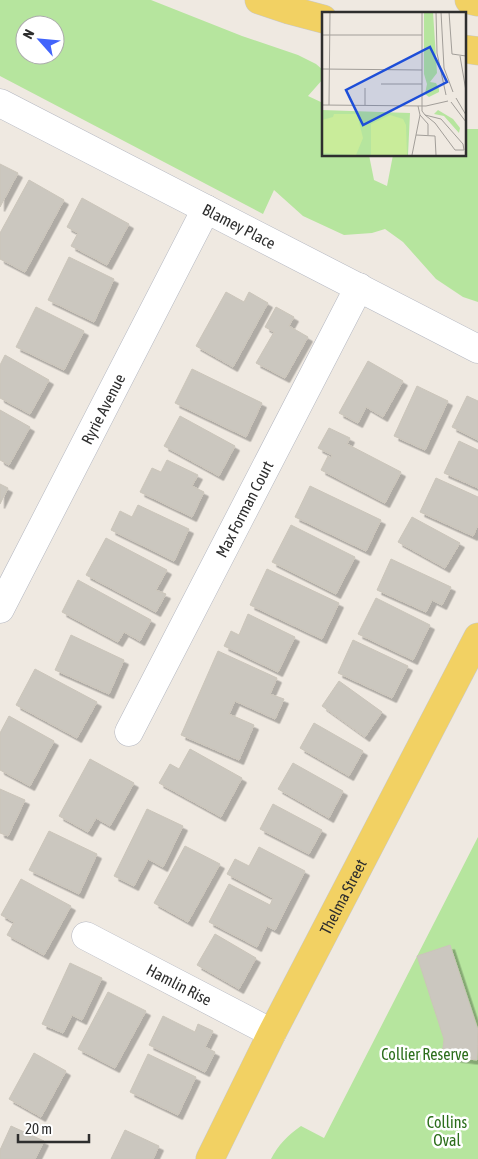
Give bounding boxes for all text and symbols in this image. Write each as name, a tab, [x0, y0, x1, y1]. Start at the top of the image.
inset map	[322, 12, 466, 156]
north arrow	[15, 15, 65, 65]
text: N	[19, 27, 37, 41]
street label: Blamey Place	[200, 200, 279, 252]
street label: Ryrie Avenue	[77, 371, 129, 447]
street label: Max Forman Court	[212, 458, 277, 560]
street label: Thelma Street	[316, 856, 370, 937]
street label: Hamlin Rise	[144, 960, 215, 1009]
park label: Collier Reserve	[381, 1045, 469, 1063]
scale bar	[18, 1112, 89, 1144]
park label: Collins Oval	[427, 1113, 467, 1149]
text: 20 m	[25, 1120, 52, 1137]

